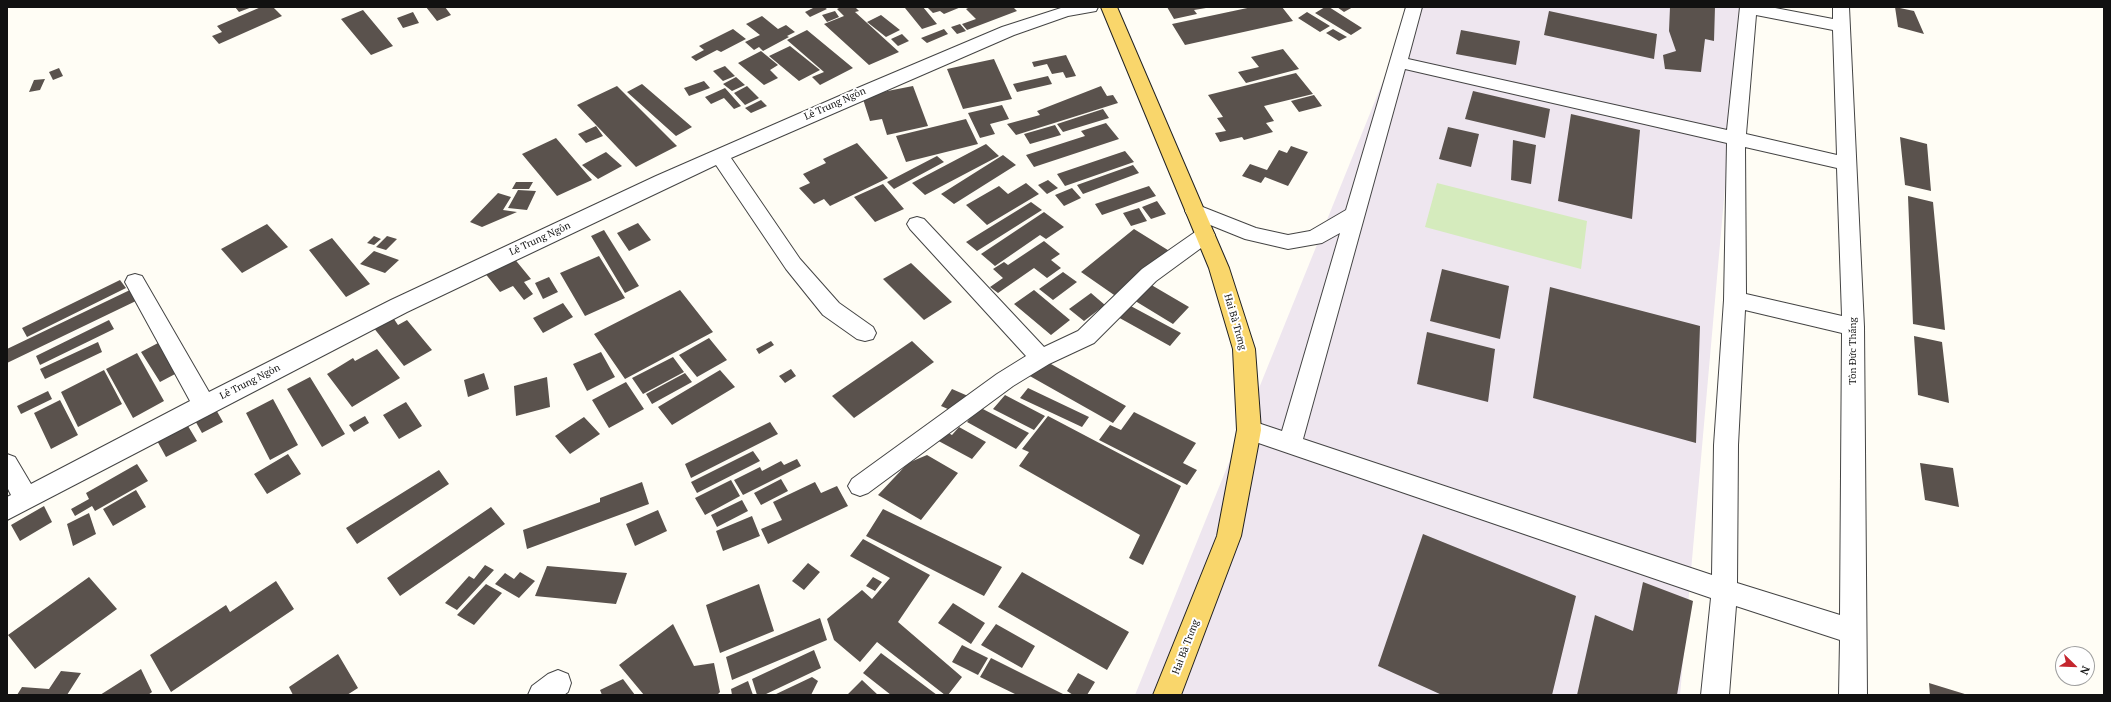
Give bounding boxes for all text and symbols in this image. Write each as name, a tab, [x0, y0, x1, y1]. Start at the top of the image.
street label: Lê Trung Ngôn	[802, 85, 868, 123]
street label: Lê Trung Ngôn	[508, 220, 572, 258]
street label: Hai Bà Trưng	[1221, 293, 1249, 351]
street label: Tôn Đức Thắng	[1847, 317, 1859, 385]
street label: Lê Trung Ngôn	[218, 362, 282, 402]
street label: Hai Bà Trưng	[1170, 618, 1202, 676]
north arrow	[2055, 646, 2095, 686]
text: N	[2077, 664, 2093, 677]

